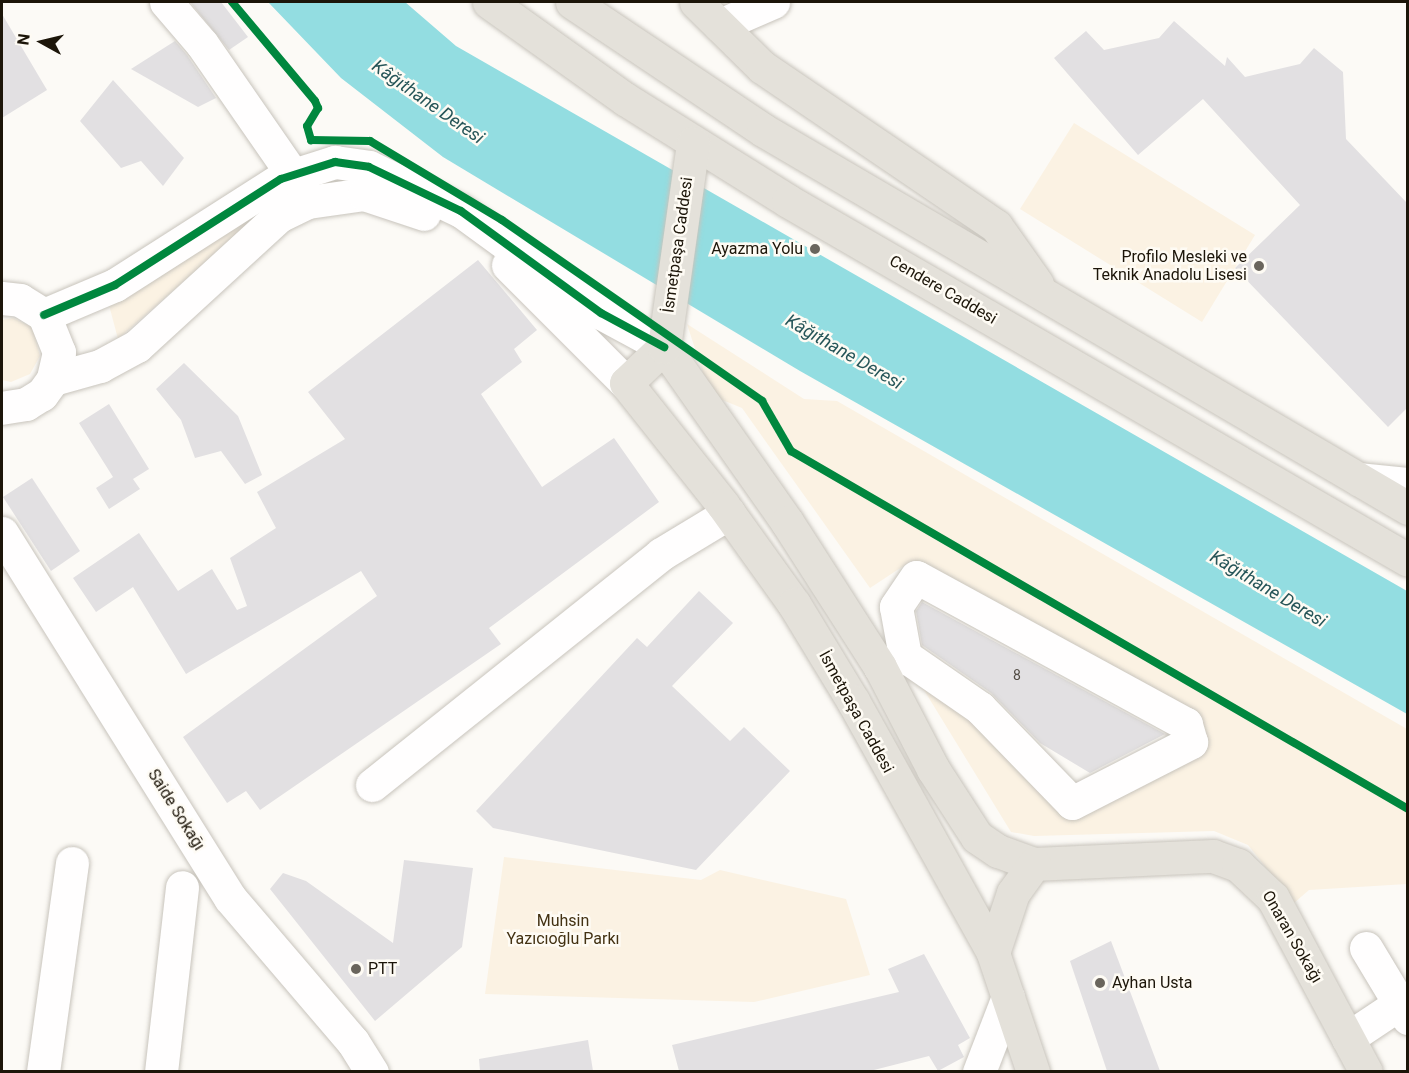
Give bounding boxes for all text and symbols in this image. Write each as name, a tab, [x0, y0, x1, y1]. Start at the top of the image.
north arrow	[12, 12, 72, 72]
text: N	[13, 33, 34, 46]
water label: Kâğıthane Deresi	[368, 55, 488, 149]
street label: İsmetpaşa Caddesi	[659, 176, 697, 314]
place label: Ayazma Yolu	[711, 239, 803, 259]
marker: Ayazma Yolu	[808, 242, 822, 256]
place label: Profilo Mesleki ve Teknik Anadolu Lisesi	[1093, 247, 1247, 285]
street label: Cendere Caddesi	[886, 251, 1000, 329]
marker: Profilo Mesleki ve Teknik Anadolu Lisesi	[1252, 259, 1266, 273]
water label: Kâğıthane Deresi	[782, 310, 906, 394]
water label: Kâğıthane Deresi	[1206, 546, 1330, 632]
street label: İsmetpaşa Caddesi	[814, 648, 898, 776]
house number: 8	[1013, 667, 1021, 683]
street label: Saide Sokağı	[143, 766, 209, 854]
street label: Onaran Sokağı	[1258, 887, 1326, 987]
park label: Muhsin Yazıcıoğlu Parkı	[507, 911, 619, 949]
place label: PTT	[368, 959, 397, 979]
marker: PTT	[349, 962, 363, 976]
place label: Ayhan Usta	[1112, 973, 1193, 993]
marker: Ayhan Usta	[1093, 976, 1107, 990]

